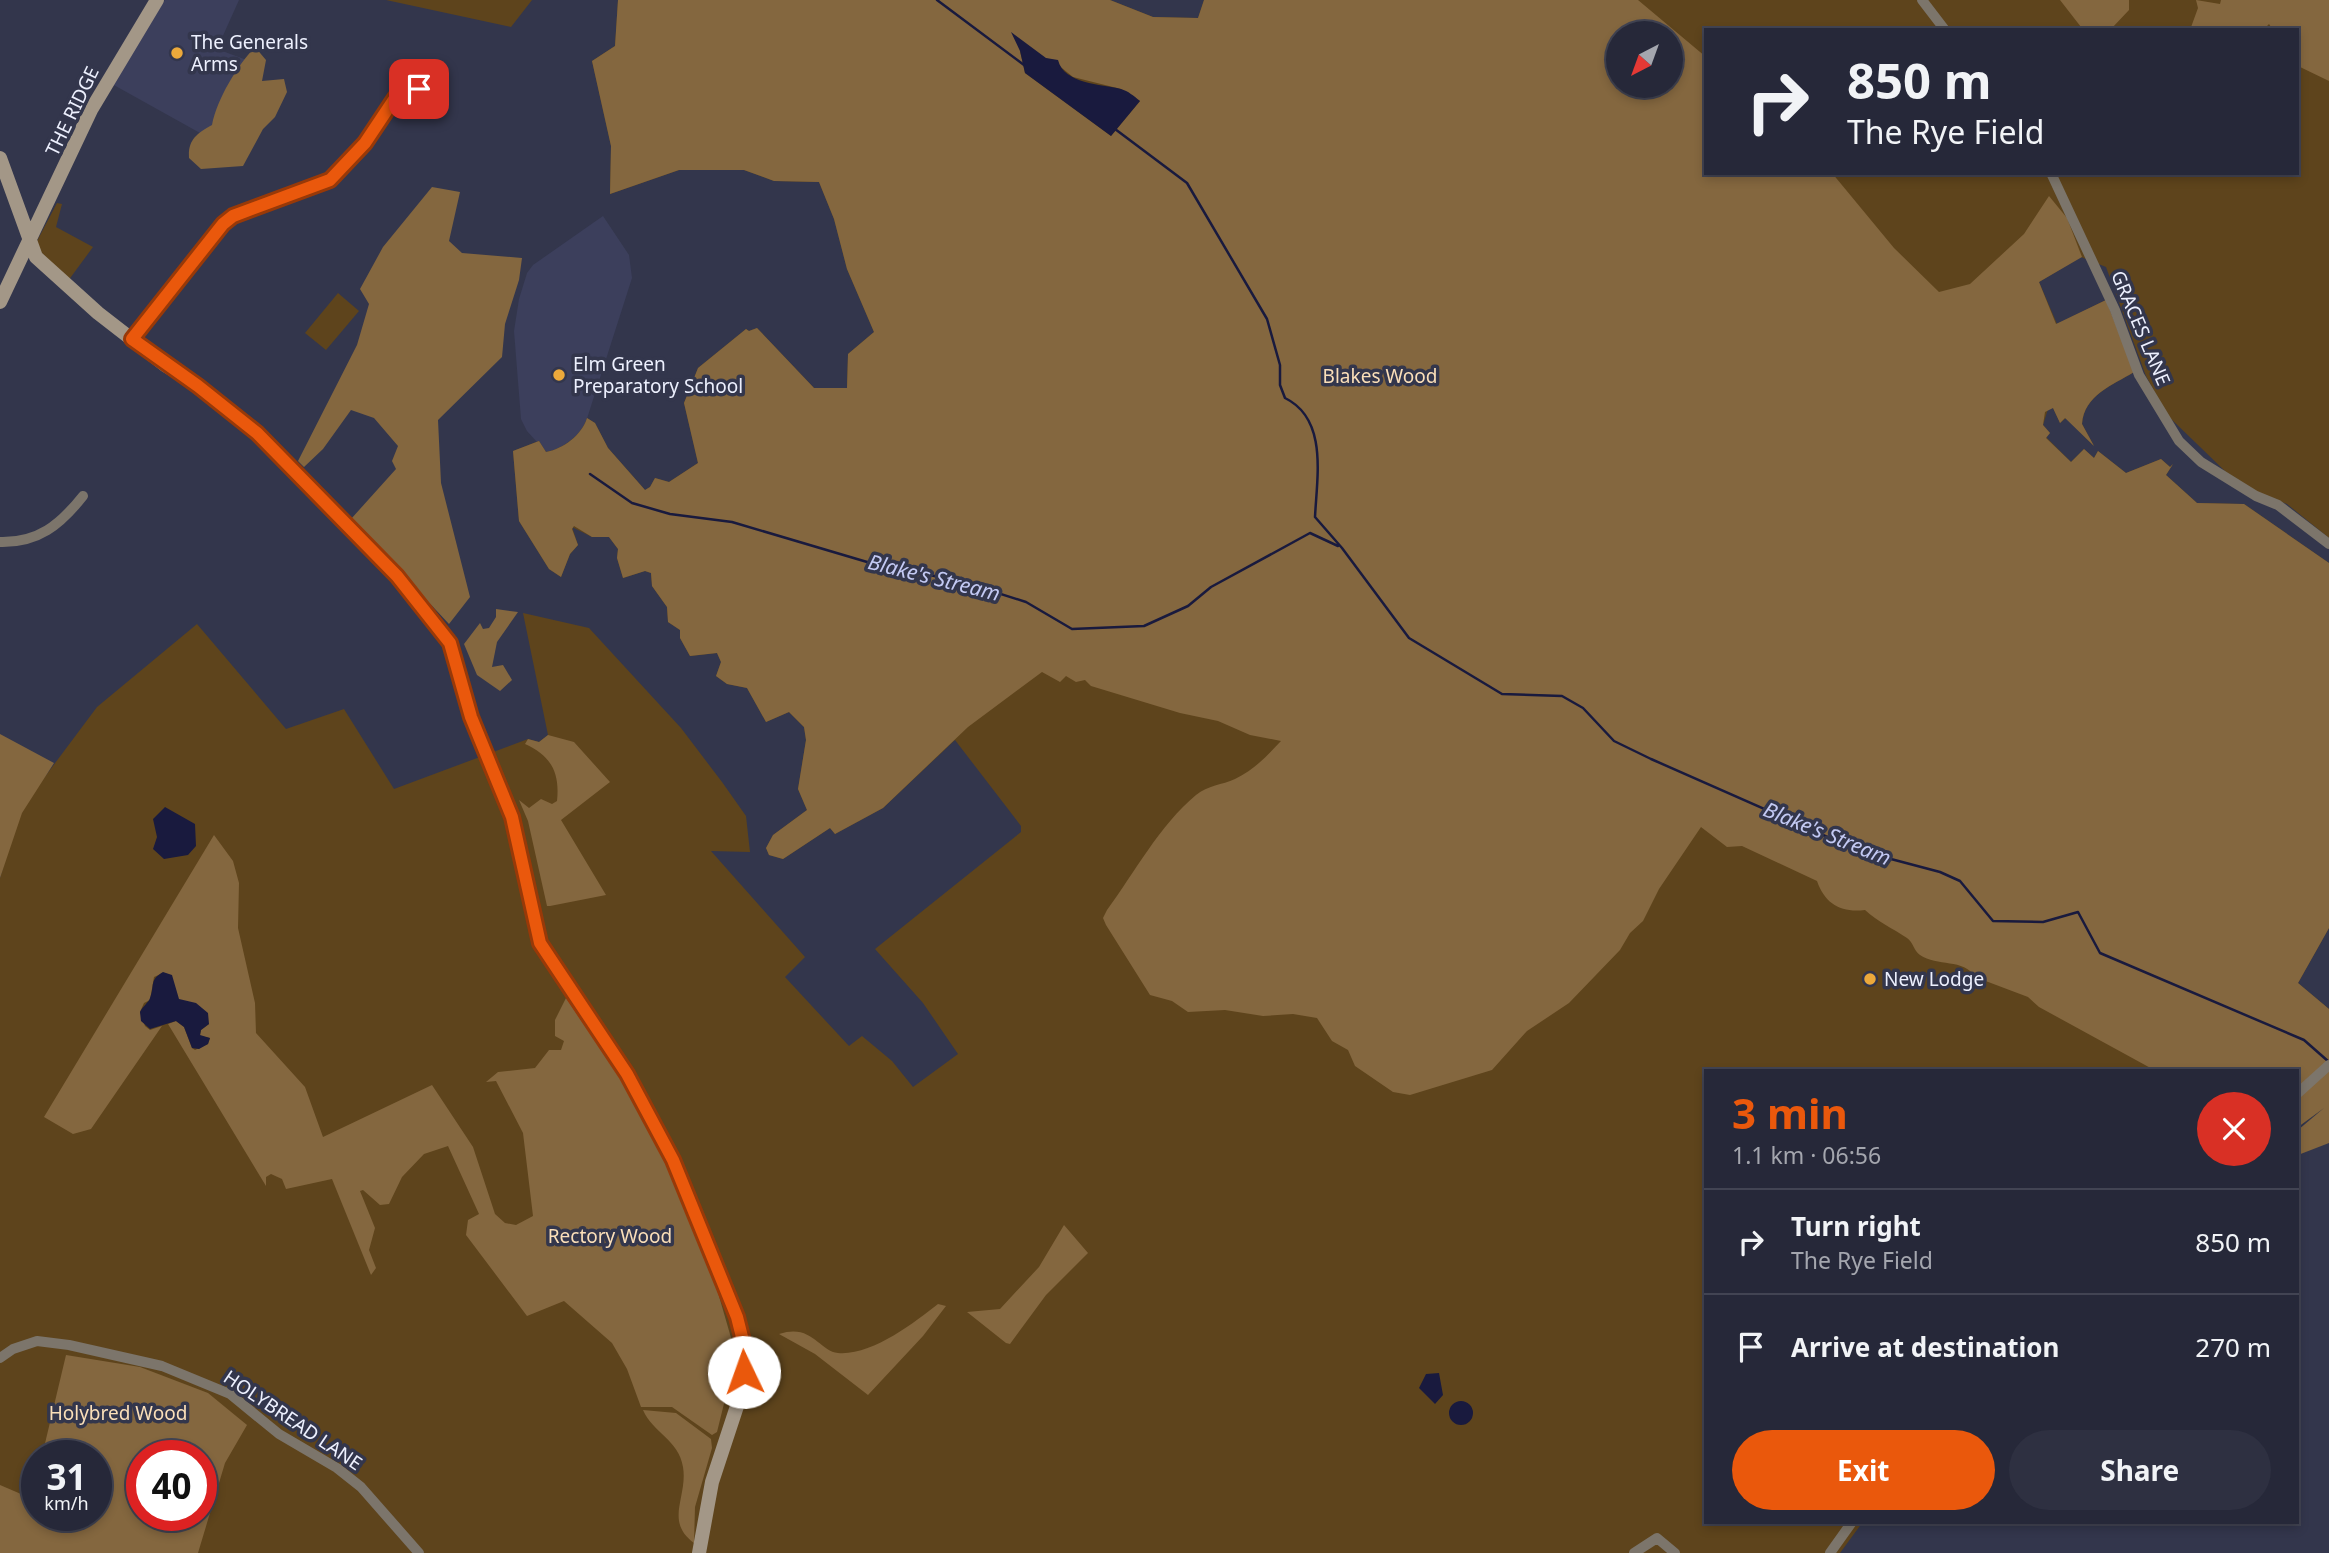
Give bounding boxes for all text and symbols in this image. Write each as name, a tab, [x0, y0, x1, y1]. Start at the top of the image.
north arrow	[1606, 21, 1684, 98]
map controls	[1606, 21, 1683, 98]
place label: The Generals Arms	[191, 29, 308, 77]
marker: The Generals Arms	[169, 45, 185, 61]
text: 850 m	[1847, 47, 1992, 113]
icon: right	[1732, 56, 1823, 147]
pin	[389, 59, 449, 119]
street label: THE RIDGE	[39, 62, 105, 160]
icon: arrive	[400, 70, 438, 108]
text: The Rye Field	[1847, 110, 2044, 153]
street label: GRACES LANE	[2105, 267, 2177, 389]
place label: Elm Green Preparatory School	[573, 351, 743, 399]
park label: Blakes Wood	[1323, 363, 1437, 389]
marker: Elm Green Preparatory School	[551, 367, 567, 383]
water label: Blake's Stream	[865, 547, 1003, 607]
water label: Blake's Stream	[1760, 795, 1895, 871]
place label: New Lodge	[1884, 966, 1984, 992]
marker: New Lodge	[1862, 971, 1878, 987]
text: 3 min	[1732, 1084, 1848, 1141]
button: close	[2197, 1092, 2271, 1166]
text: 1.1 km · 06:56	[1732, 1139, 1881, 1171]
text: Turn right	[1791, 1208, 1921, 1244]
park label: Rectory Wood	[548, 1223, 672, 1249]
icon: right	[1732, 1223, 1770, 1261]
text: 850 m	[2195, 1224, 2271, 1260]
text: The Rye Field	[1791, 1244, 1933, 1276]
icon: arrive	[1732, 1328, 1770, 1366]
text: Arrive at destination	[1791, 1329, 2060, 1365]
text: 270 m	[2195, 1329, 2271, 1365]
position arrow	[707, 1335, 781, 1409]
street label: HOLYBREAD LANE	[219, 1364, 367, 1476]
park label: Holybred Wood	[49, 1400, 187, 1426]
button: Exit	[1732, 1430, 1995, 1510]
button: Share	[2009, 1430, 2271, 1510]
speed limit sign: 40	[126, 1440, 217, 1531]
text: 31	[46, 1453, 87, 1500]
text: km/h	[44, 1491, 89, 1515]

